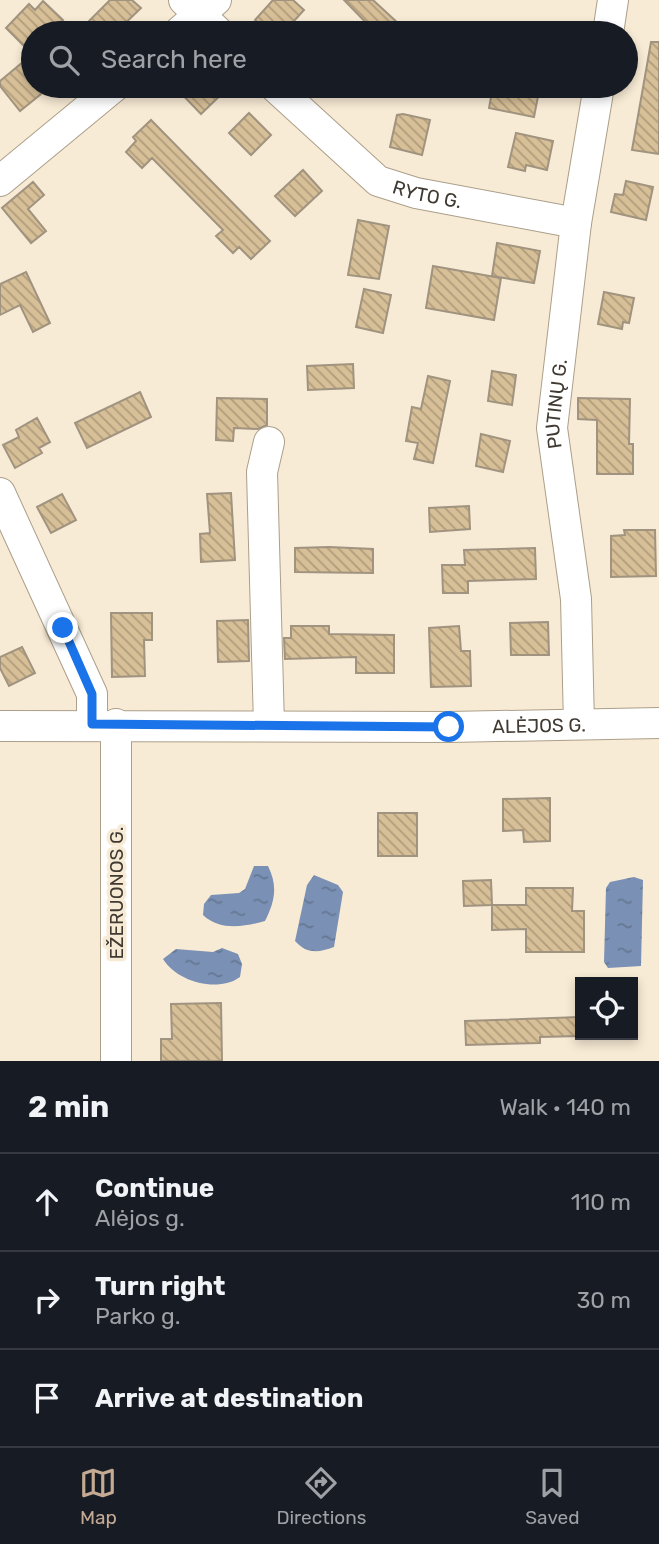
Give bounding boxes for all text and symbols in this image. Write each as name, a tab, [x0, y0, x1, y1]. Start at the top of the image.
search box	[21, 21, 638, 98]
icon: search	[45, 41, 83, 79]
text: Search here	[101, 44, 247, 75]
street label: RYTO G.	[390, 175, 464, 213]
street label: PUTINŲ G.	[540, 358, 572, 450]
route end	[47, 612, 78, 643]
route start	[433, 711, 464, 742]
street label: ALĖJOS G.	[492, 713, 586, 738]
street label: EŽERUONOS G.	[105, 826, 128, 960]
map controls	[575, 977, 638, 1040]
button: locate	[575, 977, 638, 1040]
text: 2 min	[28, 1089, 109, 1125]
text: Walk · 140 m	[499, 1093, 631, 1121]
text: Continue	[95, 1173, 214, 1204]
icon: ahead	[28, 1183, 66, 1221]
text: 110 m	[571, 1188, 631, 1216]
text: Alėjos g.	[95, 1204, 185, 1232]
text: Turn right	[95, 1271, 225, 1302]
icon: right	[28, 1281, 66, 1319]
text: 30 m	[576, 1286, 631, 1314]
text: Parko g.	[95, 1302, 181, 1330]
icon: arrive	[28, 1379, 66, 1417]
text: Arrive at destination	[95, 1383, 363, 1414]
tab: Map	[79, 1464, 117, 1529]
tab: Directions	[276, 1464, 366, 1529]
tab: Saved	[525, 1464, 580, 1529]

